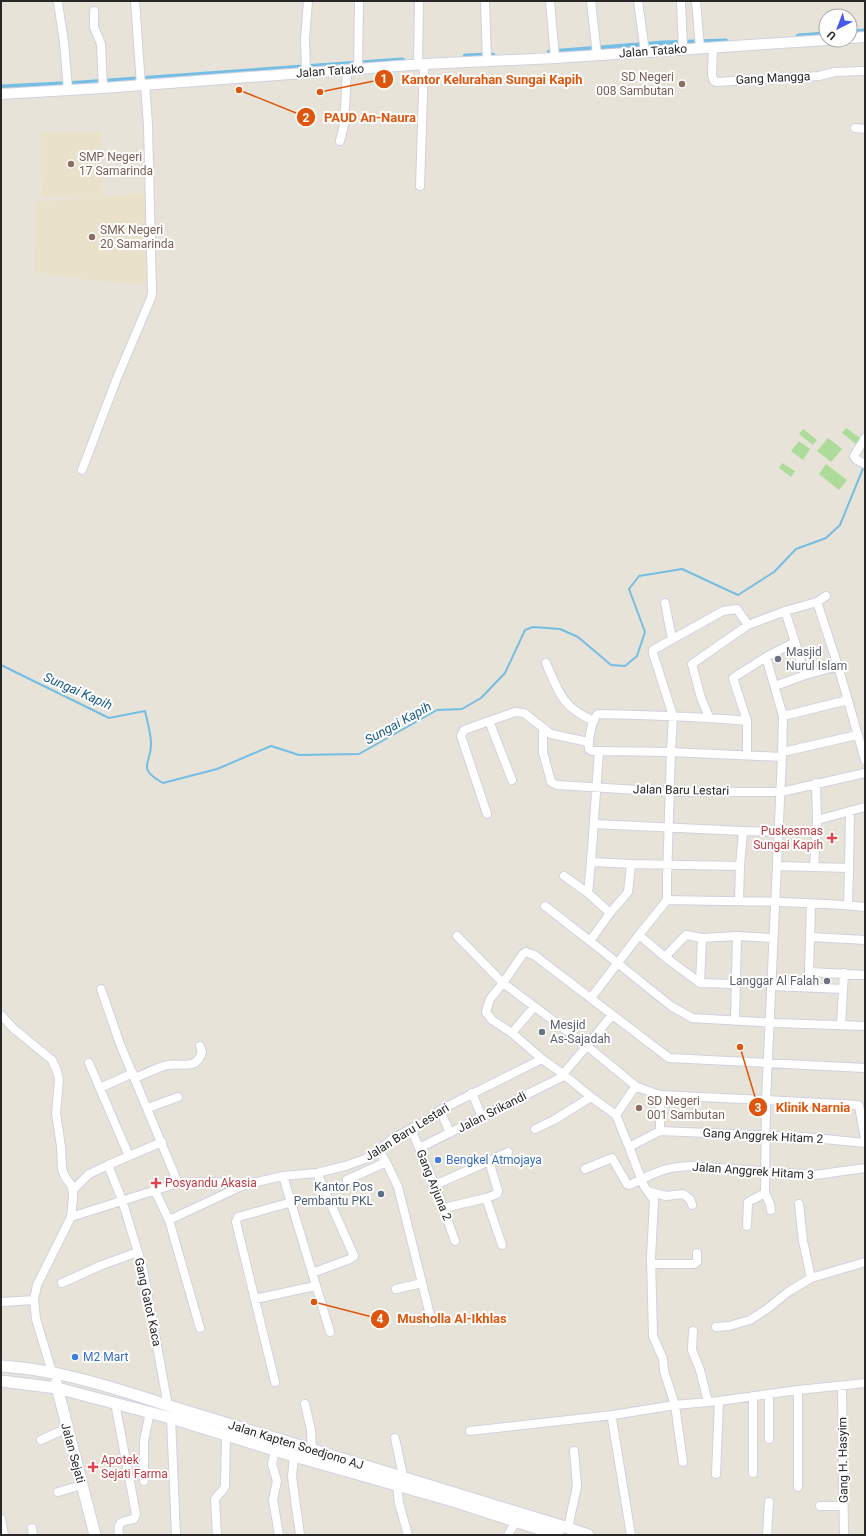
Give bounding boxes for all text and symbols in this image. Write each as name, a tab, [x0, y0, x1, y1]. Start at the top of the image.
north arrow	[818, 8, 858, 48]
text: U	[825, 28, 839, 42]
street label: Jalan Tatako	[618, 42, 688, 60]
street label: Jalan Tatako	[295, 62, 365, 80]
callout: Kantor Kelurahan Sungai Kapih	[374, 67, 591, 92]
street label: Gang Mangga	[735, 69, 811, 87]
place label: SD Negeri 008 Sambutan	[596, 70, 674, 98]
text: 1	[381, 72, 387, 86]
text: Kantor Kelurahan Sungai Kapih	[401, 72, 583, 87]
marker: SD Negeri 008 Sambutan	[677, 79, 687, 89]
callout: PAUD An-Naura	[296, 105, 424, 130]
text: PAUD An-Naura	[324, 110, 416, 125]
text: 2	[303, 111, 310, 125]
place label: SMP Negeri 17 Samarinda	[79, 150, 153, 178]
marker: SMP Negeri 17 Samarinda	[66, 159, 76, 169]
place label: SMK Negeri 20 Samarinda	[100, 223, 174, 251]
marker: SMK Negeri 20 Samarinda	[87, 232, 97, 242]
place label: Masjid Nurul Islam	[786, 645, 847, 673]
marker: Masjid Nurul Islam	[773, 654, 783, 664]
water label: Sungai Kapih	[41, 669, 115, 713]
water label: Sungai Kapih	[362, 699, 434, 747]
street label: Jalan Baru Lestari	[633, 782, 729, 798]
place label: Puskesmas Sungai Kapih	[753, 824, 823, 852]
marker: Puskesmas Sungai Kapih	[826, 832, 838, 844]
place label: Langgar Al Falah	[730, 974, 819, 988]
marker: Langgar Al Falah	[822, 976, 832, 986]
place label: Mesjid As-Sajadah	[550, 1018, 610, 1046]
marker: Mesjid As-Sajadah	[537, 1027, 547, 1037]
street label: Jalan Srikandi	[455, 1089, 529, 1135]
place label: SD Negeri 001 Sambutan	[647, 1094, 725, 1122]
callout: Klinik Narnia	[748, 1095, 859, 1120]
text: Klinik Narnia	[776, 1100, 850, 1115]
street label: Jalan Baru Lestari	[362, 1101, 452, 1163]
text: 3	[755, 1101, 762, 1115]
marker: SD Negeri 001 Sambutan	[634, 1103, 644, 1113]
street label: Gang Anggrek Hitam 2	[702, 1126, 824, 1146]
street label: Gang Arjuna 2	[413, 1147, 455, 1223]
place label: Bengkel Atmojaya	[446, 1153, 542, 1167]
marker: Bengkel Atmojaya	[433, 1155, 443, 1165]
street label: Jalan Anggrek Hitam 3	[692, 1160, 814, 1182]
place label: Posyandu Akasia	[165, 1176, 257, 1190]
marker: Posyandu Akasia	[150, 1177, 162, 1189]
place label: Kantor Pos Pembantu PKL	[294, 1180, 374, 1208]
marker: Kantor Pos Pembantu PKL	[376, 1189, 386, 1199]
street label: Gang Gatot Kaca	[132, 1256, 164, 1348]
callout: Musholla Al-Ikhlas	[370, 1306, 515, 1331]
text: Musholla Al-Ikhlas	[397, 1311, 507, 1326]
text: 4	[377, 1312, 384, 1326]
place label: M2 Mart	[83, 1350, 129, 1364]
marker: M2 Mart	[70, 1352, 80, 1362]
street label: Gang H. Hasyim	[835, 1417, 851, 1503]
street label: Jalan Kapten Soedjono AJ	[227, 1418, 365, 1472]
street label: Jalan Sejati	[58, 1421, 88, 1485]
place label: Apotek Sejati Farma	[101, 1453, 168, 1481]
marker: Apotek Sejati Farma	[88, 1462, 98, 1472]

